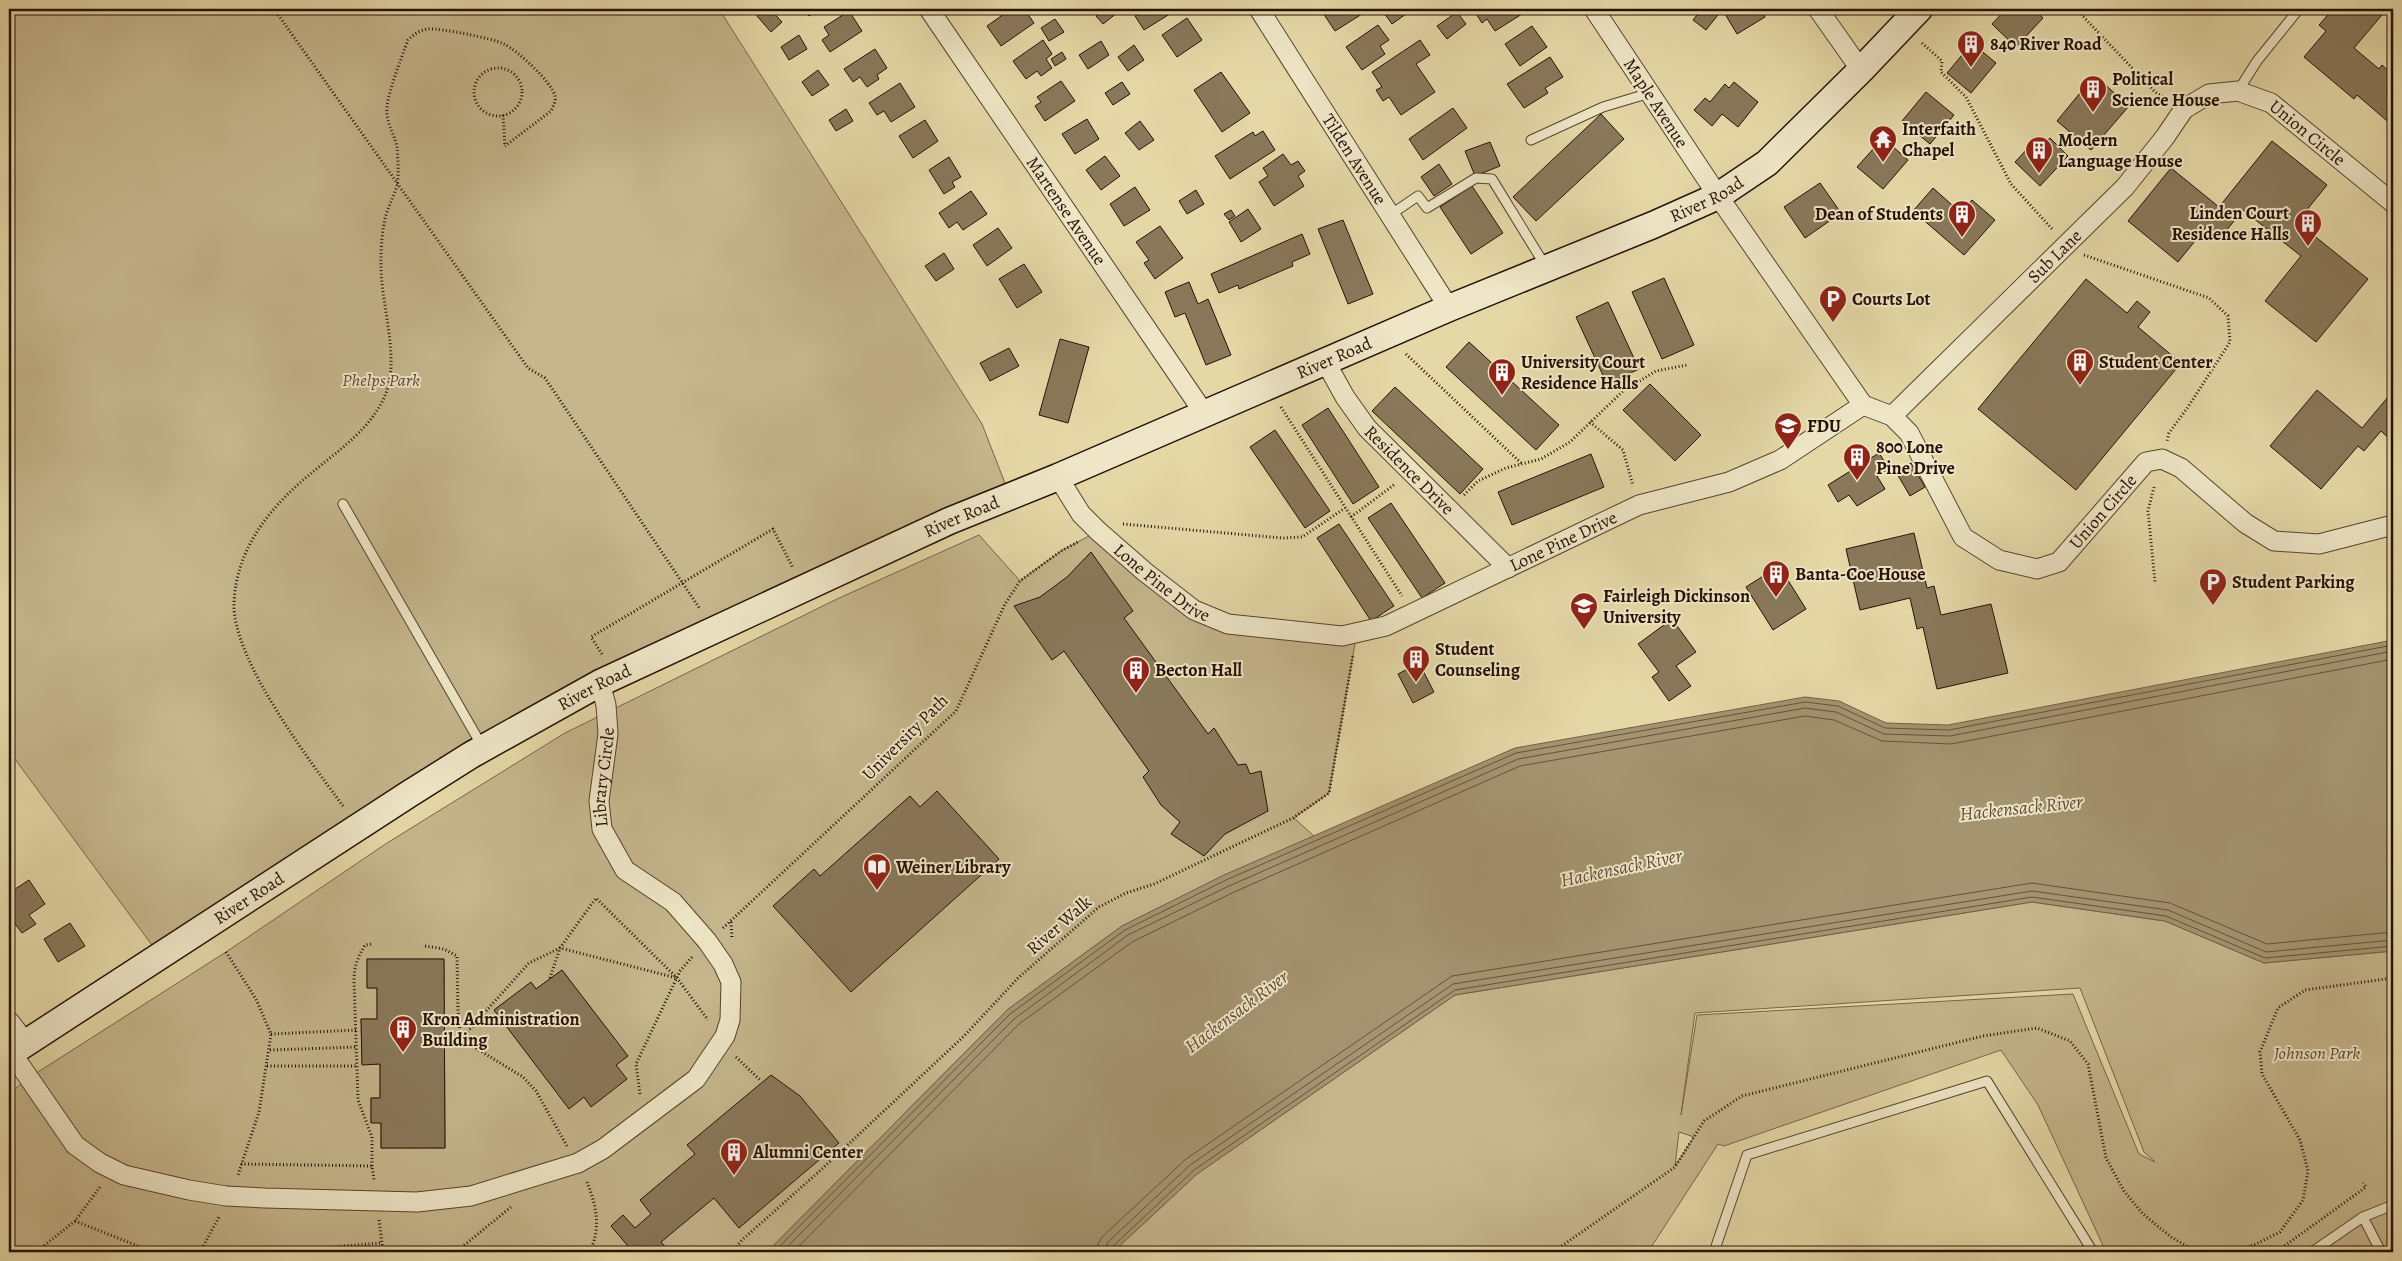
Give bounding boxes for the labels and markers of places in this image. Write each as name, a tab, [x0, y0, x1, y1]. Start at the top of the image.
building icon: 840 River Road	[1956, 29, 1986, 68]
place label: 840 River Road	[1990, 32, 2102, 56]
place label: Political Science House	[2112, 67, 2220, 112]
building icon: Political Science House	[2078, 74, 2108, 113]
place label: Interfaith Chapel	[1902, 117, 1976, 162]
temple icon: Interfaith Chapel	[1868, 124, 1898, 163]
place label: Modern Language House	[2058, 128, 2182, 173]
building icon: Modern Language House	[2024, 135, 2054, 174]
building icon: Dean of Students	[1947, 199, 1977, 238]
place label: Linden Court Residence Halls	[2171, 201, 2289, 246]
place label: Dean of Students	[1815, 202, 1943, 226]
building icon: Linden Court Residence Halls	[2293, 208, 2323, 247]
parking icon: Courts Lot	[1818, 284, 1848, 323]
place label: Courts Lot	[1852, 287, 1931, 311]
building icon: Student Center	[2065, 347, 2095, 386]
place label: University Court Residence Halls	[1521, 350, 1645, 395]
place label: Student Center	[2099, 350, 2213, 374]
building icon: University Court Residence Halls	[1487, 357, 1517, 396]
school or university icon: FDU	[1773, 411, 1803, 450]
place label: FDU	[1807, 414, 1841, 438]
place label: 800 Lone Pine Drive	[1876, 435, 1955, 480]
building icon: 800 Lone Pine Drive	[1842, 442, 1872, 481]
building icon: Banta-Coe House	[1761, 559, 1791, 598]
place label: Banta-Coe House	[1795, 562, 1926, 586]
parking icon: Student Parking	[2198, 567, 2228, 606]
place label: Student Parking	[2232, 570, 2355, 594]
place label: Fairleigh Dickinson University	[1603, 584, 1750, 629]
school or university icon: Fairleigh Dickinson University	[1569, 591, 1599, 630]
place label: Student Counseling	[1435, 637, 1521, 682]
building icon: Student Counseling	[1401, 644, 1431, 683]
building icon: Becton Hall	[1121, 655, 1151, 694]
place label: Becton Hall	[1155, 658, 1242, 682]
library icon: Weiner Library	[862, 852, 892, 891]
place label: Weiner Library	[895, 855, 1011, 879]
place label: Kron Administration Building	[422, 1007, 580, 1052]
building icon: Kron Administration Building	[388, 1014, 418, 1053]
building icon: Alumni Center	[719, 1137, 749, 1176]
place label: Alumni Center	[752, 1140, 864, 1164]

